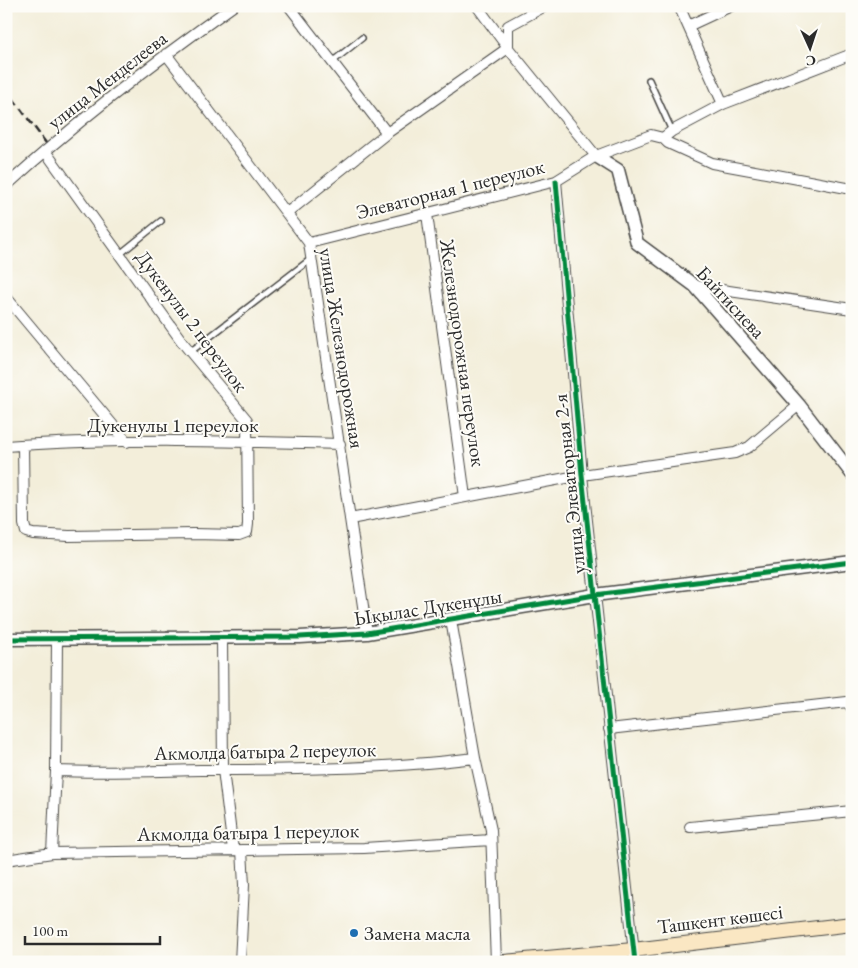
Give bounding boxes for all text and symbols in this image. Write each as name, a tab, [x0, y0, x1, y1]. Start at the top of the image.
north arrow	[786, 22, 836, 72]
street label: улица Менделеева	[42, 25, 172, 135]
text: С	[805, 52, 816, 70]
street label: Элеваторная 1 переулок	[353, 153, 547, 225]
street label: Железнодорожная переулок	[434, 237, 492, 469]
street label: Дукенулы 2 переулок	[130, 245, 254, 398]
street label: улица Железнодорожная	[313, 246, 371, 450]
street label: Байгисиева	[691, 260, 771, 344]
street label: улица Элеваторная 2-я	[547, 393, 591, 575]
street label: Дукенулы 1 переулок	[87, 412, 259, 438]
street label: Ықылас Дүкенұлы	[352, 582, 504, 632]
street label: Акмолда батыра 2 переулок	[153, 736, 377, 766]
street label: Акмолда батыра 1 переулок	[136, 817, 360, 847]
street label: Ташкент көшесі	[656, 898, 784, 940]
scale bar	[25, 913, 160, 945]
place label: Замена масла	[364, 920, 471, 946]
text: 100 m	[32, 921, 69, 940]
marker: Замена масла	[348, 927, 360, 939]

